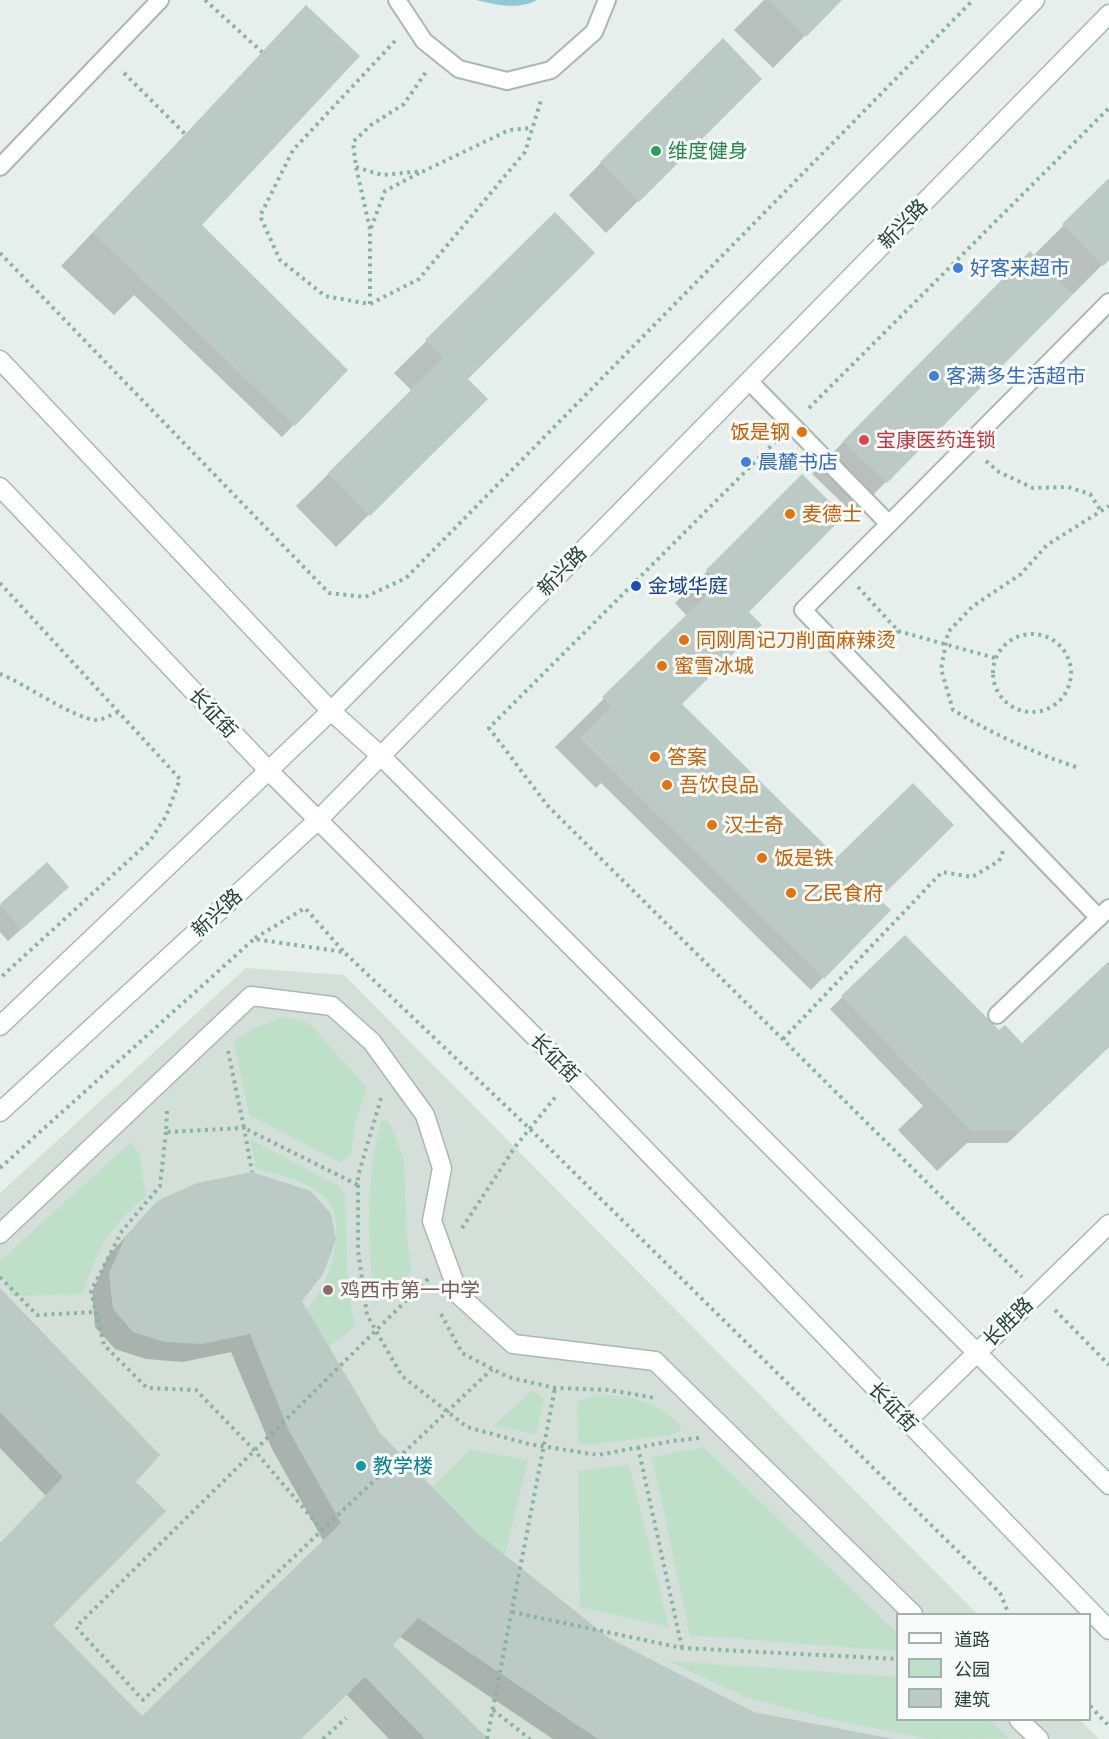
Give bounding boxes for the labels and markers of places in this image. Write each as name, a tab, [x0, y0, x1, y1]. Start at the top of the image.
place label: 维度健身	[668, 139, 748, 163]
marker: 维度健身	[649, 144, 663, 158]
place label: 好客来超市	[970, 256, 1070, 280]
marker: 好客来超市	[951, 261, 965, 275]
place label: 客满多生活超市	[946, 364, 1086, 388]
marker: 客满多生活超市	[927, 369, 941, 383]
place label: 饭是钢	[730, 420, 790, 444]
marker: 饭是钢	[795, 425, 809, 439]
place label: 宝康医药连锁	[876, 428, 996, 452]
marker: 宝康医药连锁	[857, 433, 871, 447]
place label: 晨麓书店	[758, 450, 838, 474]
marker: 晨麓书店	[739, 455, 753, 469]
place label: 麦德士	[802, 502, 862, 526]
marker: 麦德士	[783, 507, 797, 521]
place label: 金域华庭	[648, 574, 728, 598]
marker: 金域华庭	[629, 579, 643, 593]
place label: 同刚周记刀削面麻辣烫	[696, 628, 896, 652]
marker: 同刚周记刀削面麻辣烫	[677, 633, 691, 647]
place label: 蜜雪冰城	[674, 654, 754, 678]
marker: 蜜雪冰城	[655, 659, 669, 673]
place label: 答案	[667, 745, 707, 769]
marker: 答案	[648, 750, 662, 764]
place label: 吾饮良品	[679, 773, 759, 797]
marker: 吾饮良品	[660, 778, 674, 792]
place label: 汉士奇	[724, 813, 784, 837]
marker: 汉士奇	[705, 818, 719, 832]
place label: 饭是铁	[774, 846, 834, 870]
marker: 饭是铁	[755, 851, 769, 865]
place label: 乙民食府	[803, 881, 883, 905]
marker: 乙民食府	[784, 886, 798, 900]
place label: 鸡西市第一中学	[340, 1278, 480, 1302]
marker: 鸡西市第一中学	[321, 1283, 335, 1297]
place label: 教学楼	[373, 1454, 433, 1478]
marker: 教学楼	[354, 1459, 368, 1473]

